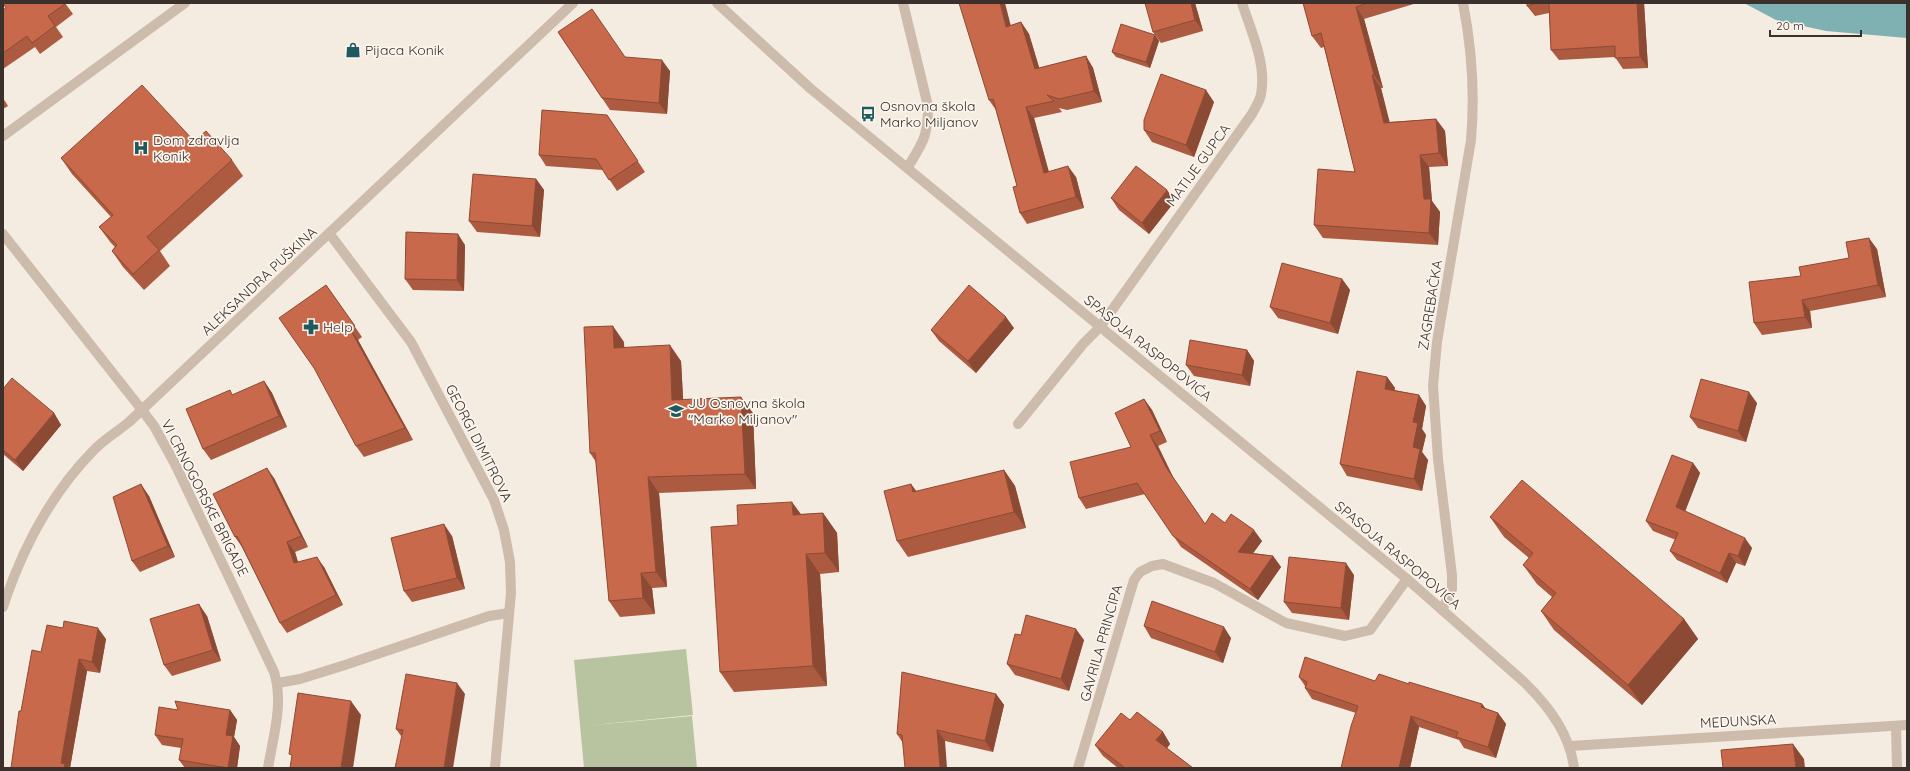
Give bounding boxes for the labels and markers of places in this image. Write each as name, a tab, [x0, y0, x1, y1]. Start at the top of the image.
shop icon: Pijaca Konik	[344, 41, 362, 59]
place label: Pijaca Konik	[365, 41, 444, 59]
place label: Osnovna škola Marko Miljanov	[880, 97, 979, 131]
bus stop icon: Osnovna škola Marko Miljanov	[859, 105, 877, 123]
place label: Dom zdravlja Konik	[153, 131, 240, 165]
hospital icon: Dom zdravlja Konik	[132, 139, 150, 157]
pharmacy icon: Help	[302, 318, 320, 336]
place label: Help	[323, 318, 353, 336]
place label: JU Osnovna škola "Marko Miljanov"	[688, 394, 805, 428]
school or university icon: JU Osnovna škola "Marko Miljanov"	[667, 402, 685, 420]

